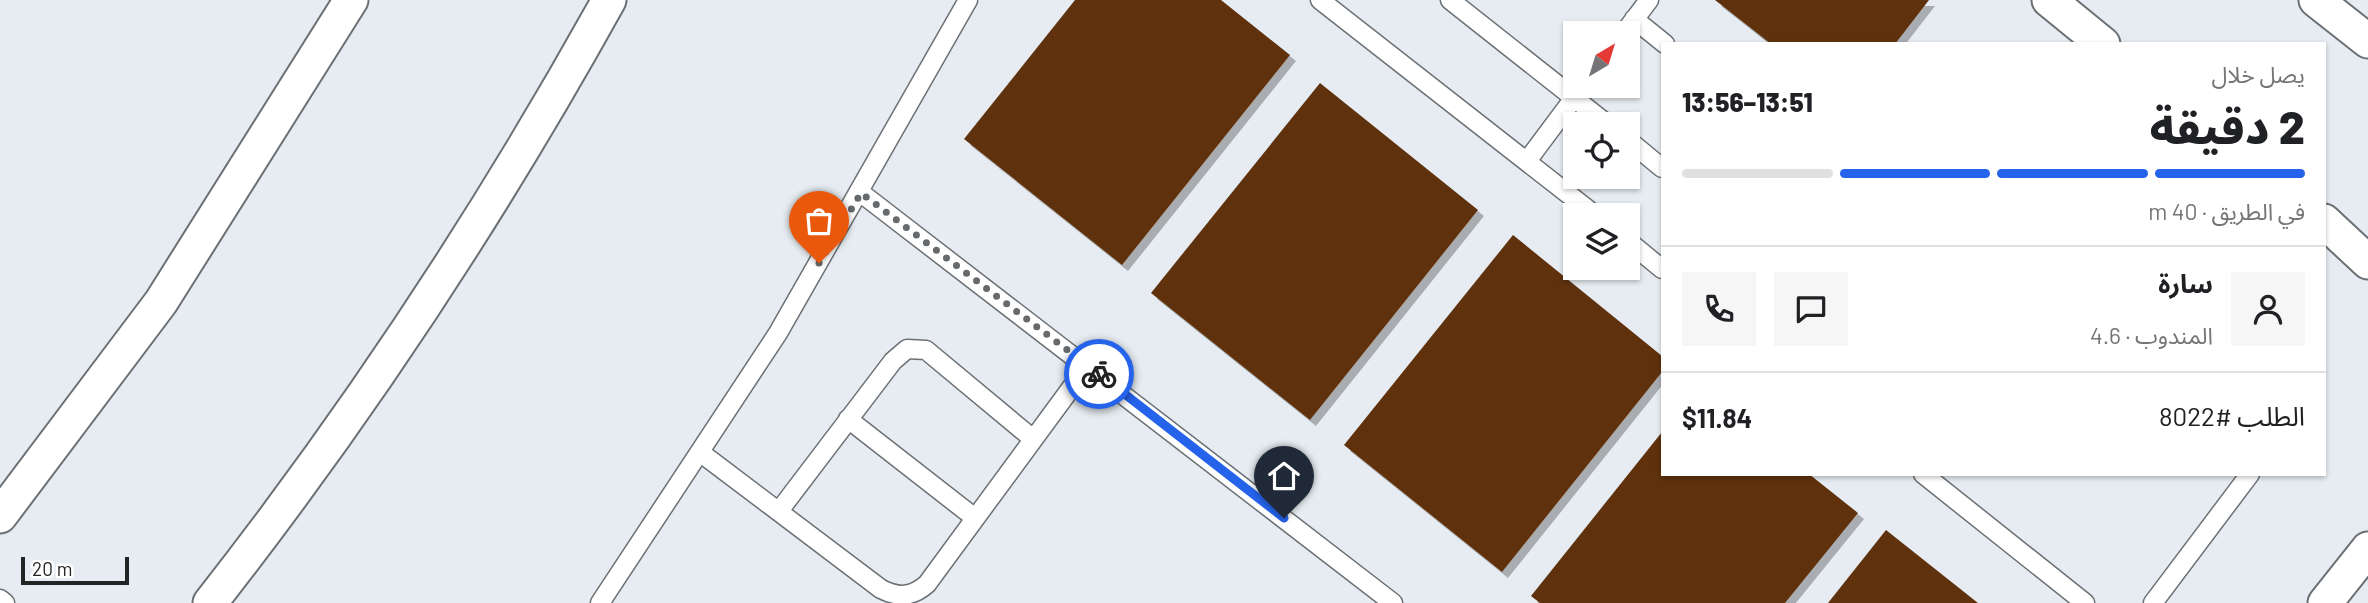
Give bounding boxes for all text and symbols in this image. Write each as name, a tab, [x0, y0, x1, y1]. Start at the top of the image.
north arrow	[1563, 21, 1640, 98]
map controls	[1563, 21, 1640, 280]
text: يصل خلال	[2212, 60, 2305, 88]
text: 13:51–13:56	[1682, 86, 1813, 117]
text: 2 دقيقة	[2150, 98, 2305, 153]
button: locate	[1563, 112, 1640, 189]
pin	[789, 191, 849, 263]
text: في الطريق · 40 m	[2148, 197, 2305, 225]
icon: bag	[800, 202, 838, 240]
button: layers	[1563, 203, 1640, 280]
text: سارة	[2158, 267, 2213, 298]
button: phone	[1682, 272, 1756, 346]
button: chat	[1774, 272, 1848, 346]
button: person	[2231, 272, 2305, 346]
text: المندوب · 4.6	[2090, 321, 2213, 349]
courier	[1064, 339, 1134, 409]
icon: bike	[1080, 355, 1118, 393]
text: الطلب #8022	[2159, 400, 2305, 431]
text: $11.84	[1682, 402, 1752, 433]
pin	[1254, 446, 1314, 518]
icon: home	[1265, 457, 1303, 495]
scale bar	[21, 554, 130, 586]
text: 20 m	[32, 557, 72, 580]

